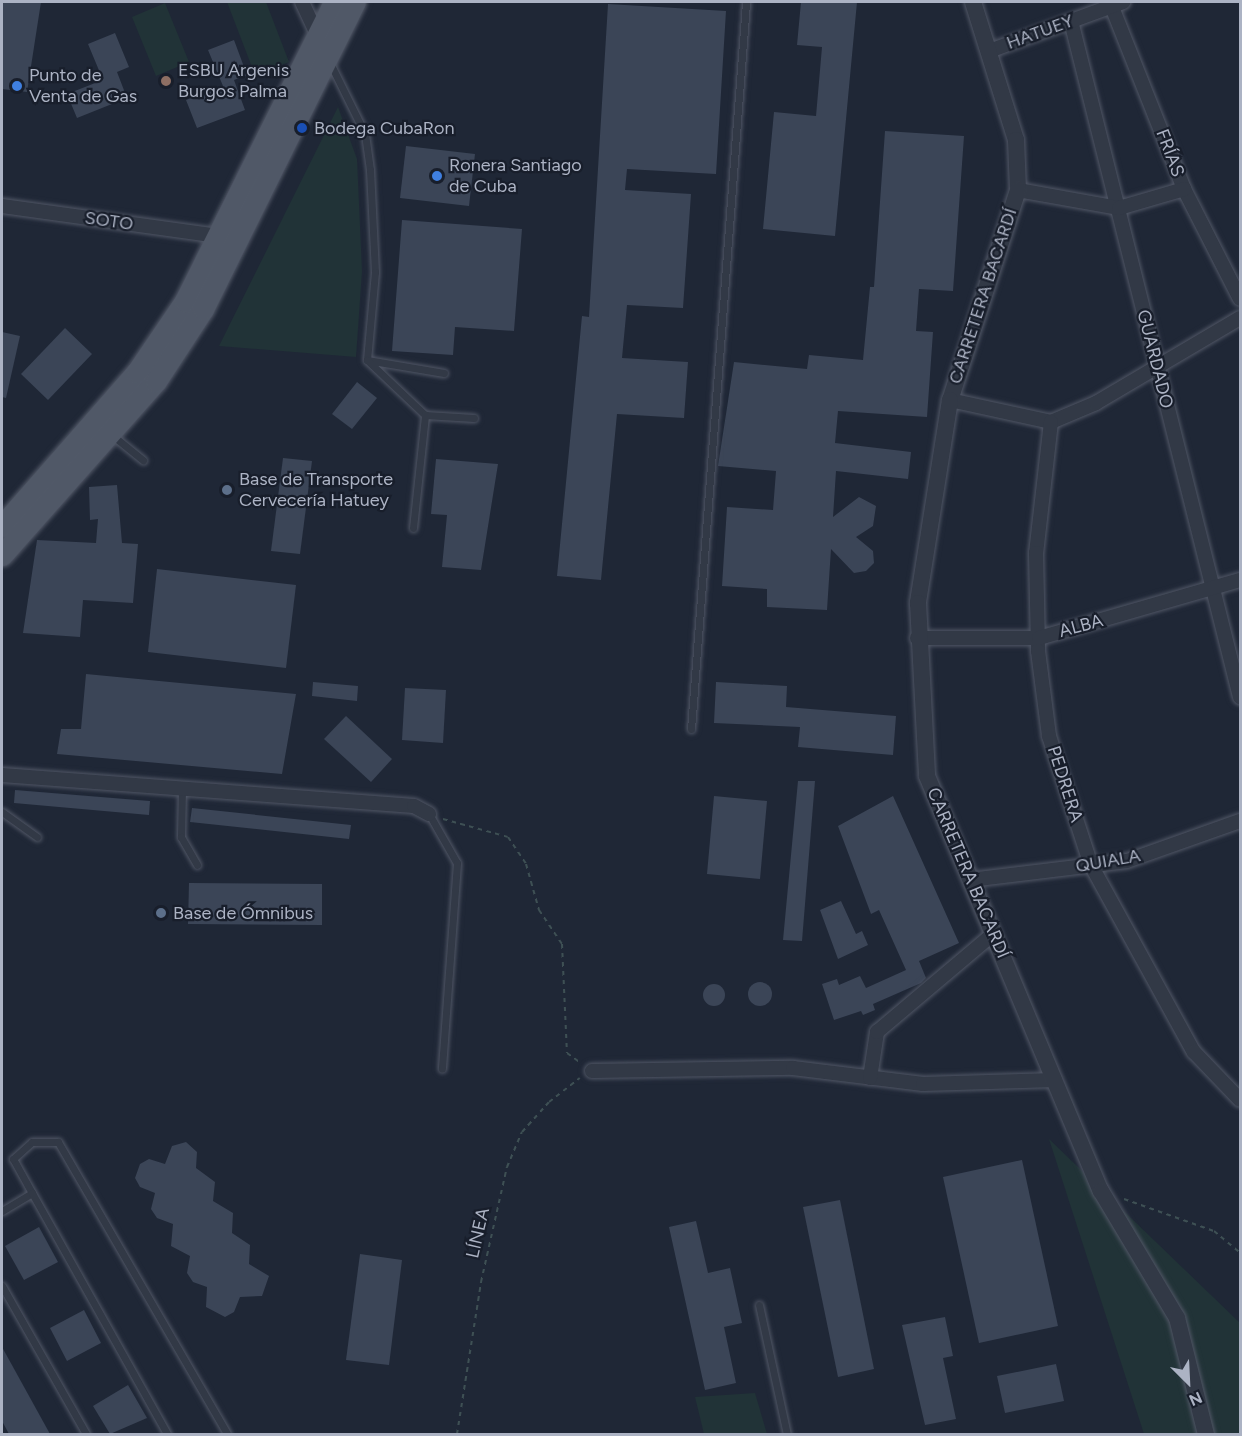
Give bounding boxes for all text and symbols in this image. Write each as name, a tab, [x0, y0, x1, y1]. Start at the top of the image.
street label: HATUEY	[1004, 10, 1076, 54]
place label: ESBU Argenis Burgos Palma	[178, 60, 289, 103]
place label: Punto de Venta de Gas	[29, 65, 137, 107]
marker: ESBU Argenis Burgos Palma	[159, 74, 173, 88]
marker: Punto de Venta de Gas	[10, 79, 24, 93]
place label: Bodega CubaRon	[314, 117, 455, 139]
marker: Bodega CubaRon	[295, 121, 309, 135]
street label: FRÍAS	[1151, 126, 1189, 180]
place label: Ronera Santiago de Cuba	[449, 155, 582, 198]
marker: Ronera Santiago de Cuba	[430, 169, 444, 183]
street label: CARRETERA BACARDÍ	[944, 205, 1022, 387]
street label: SOTO	[83, 207, 135, 235]
street label: GUARDADO	[1132, 307, 1178, 411]
place label: Base de Transporte Cervecería Hatuey	[239, 469, 393, 512]
marker: Base de Transporte Cervecería Hatuey	[220, 483, 234, 497]
street label: ALBA	[1057, 610, 1105, 642]
street label: PEDRERA	[1043, 743, 1087, 825]
street label: CARRETERA BACARDÍ	[922, 784, 1014, 962]
street label: QUIALA	[1074, 845, 1142, 877]
place label: Base de Ómnibus	[173, 902, 313, 924]
marker: Base de Ómnibus	[154, 906, 168, 920]
street label: LÍNEA	[462, 1206, 494, 1260]
north arrow	[1158, 1352, 1218, 1412]
text: N	[1186, 1388, 1205, 1410]

